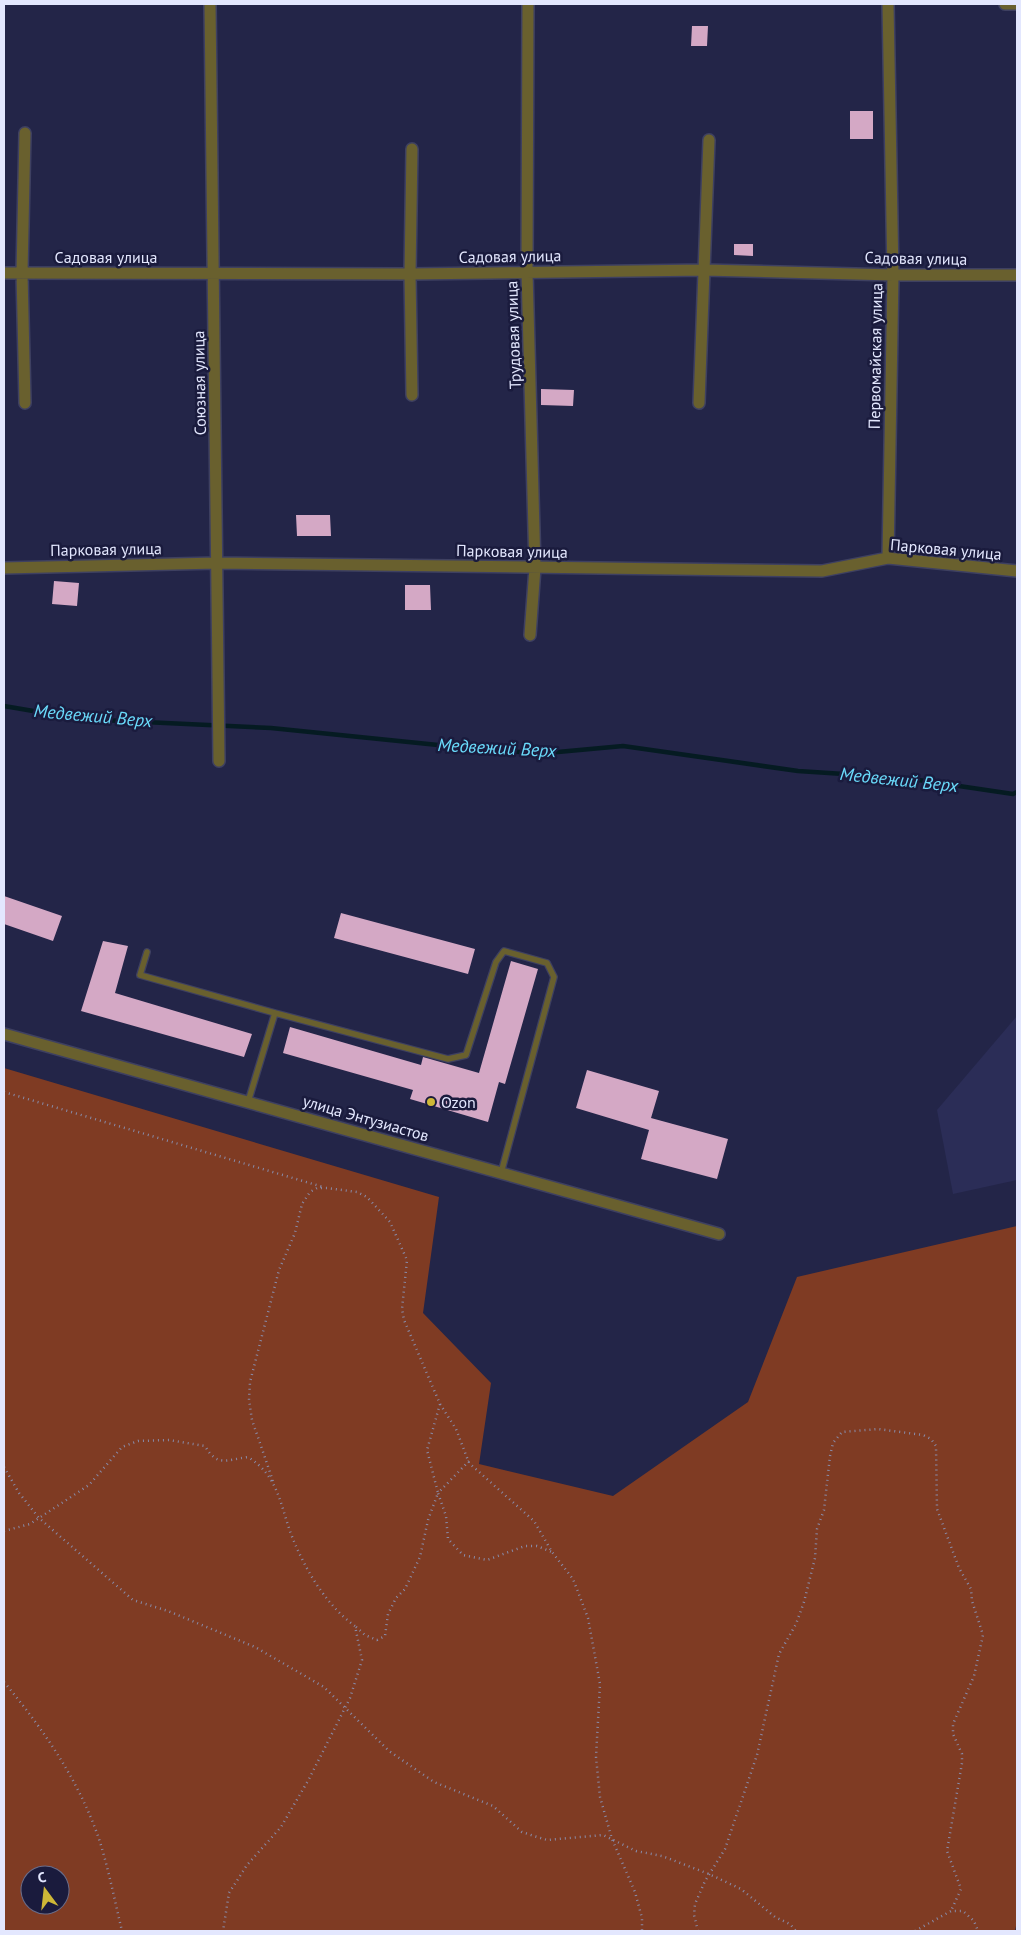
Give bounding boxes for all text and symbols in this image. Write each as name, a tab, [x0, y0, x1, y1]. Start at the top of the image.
street label: Садовая улица	[458, 245, 562, 267]
street label: Садовая улица	[55, 247, 157, 267]
street label: Садовая улица	[864, 247, 968, 269]
street label: Трудовая улица	[501, 280, 525, 390]
street label: Первомайская улица	[864, 283, 886, 429]
street label: Союзная улица	[188, 330, 210, 436]
street label: Парковая улица	[889, 534, 1003, 564]
street label: Парковая улица	[50, 538, 162, 560]
street label: Парковая улица	[456, 540, 568, 562]
water label: Медвежий Верх	[33, 699, 155, 732]
water label: Медвежий Верх	[437, 733, 558, 762]
water label: Медвежий Верх	[839, 762, 961, 797]
street label: улица Энтузиастов	[301, 1090, 431, 1146]
place label: Ozon	[441, 1092, 476, 1112]
marker: Ozon	[425, 1096, 437, 1108]
north arrow	[20, 1865, 70, 1915]
text: С	[36, 1868, 48, 1887]

